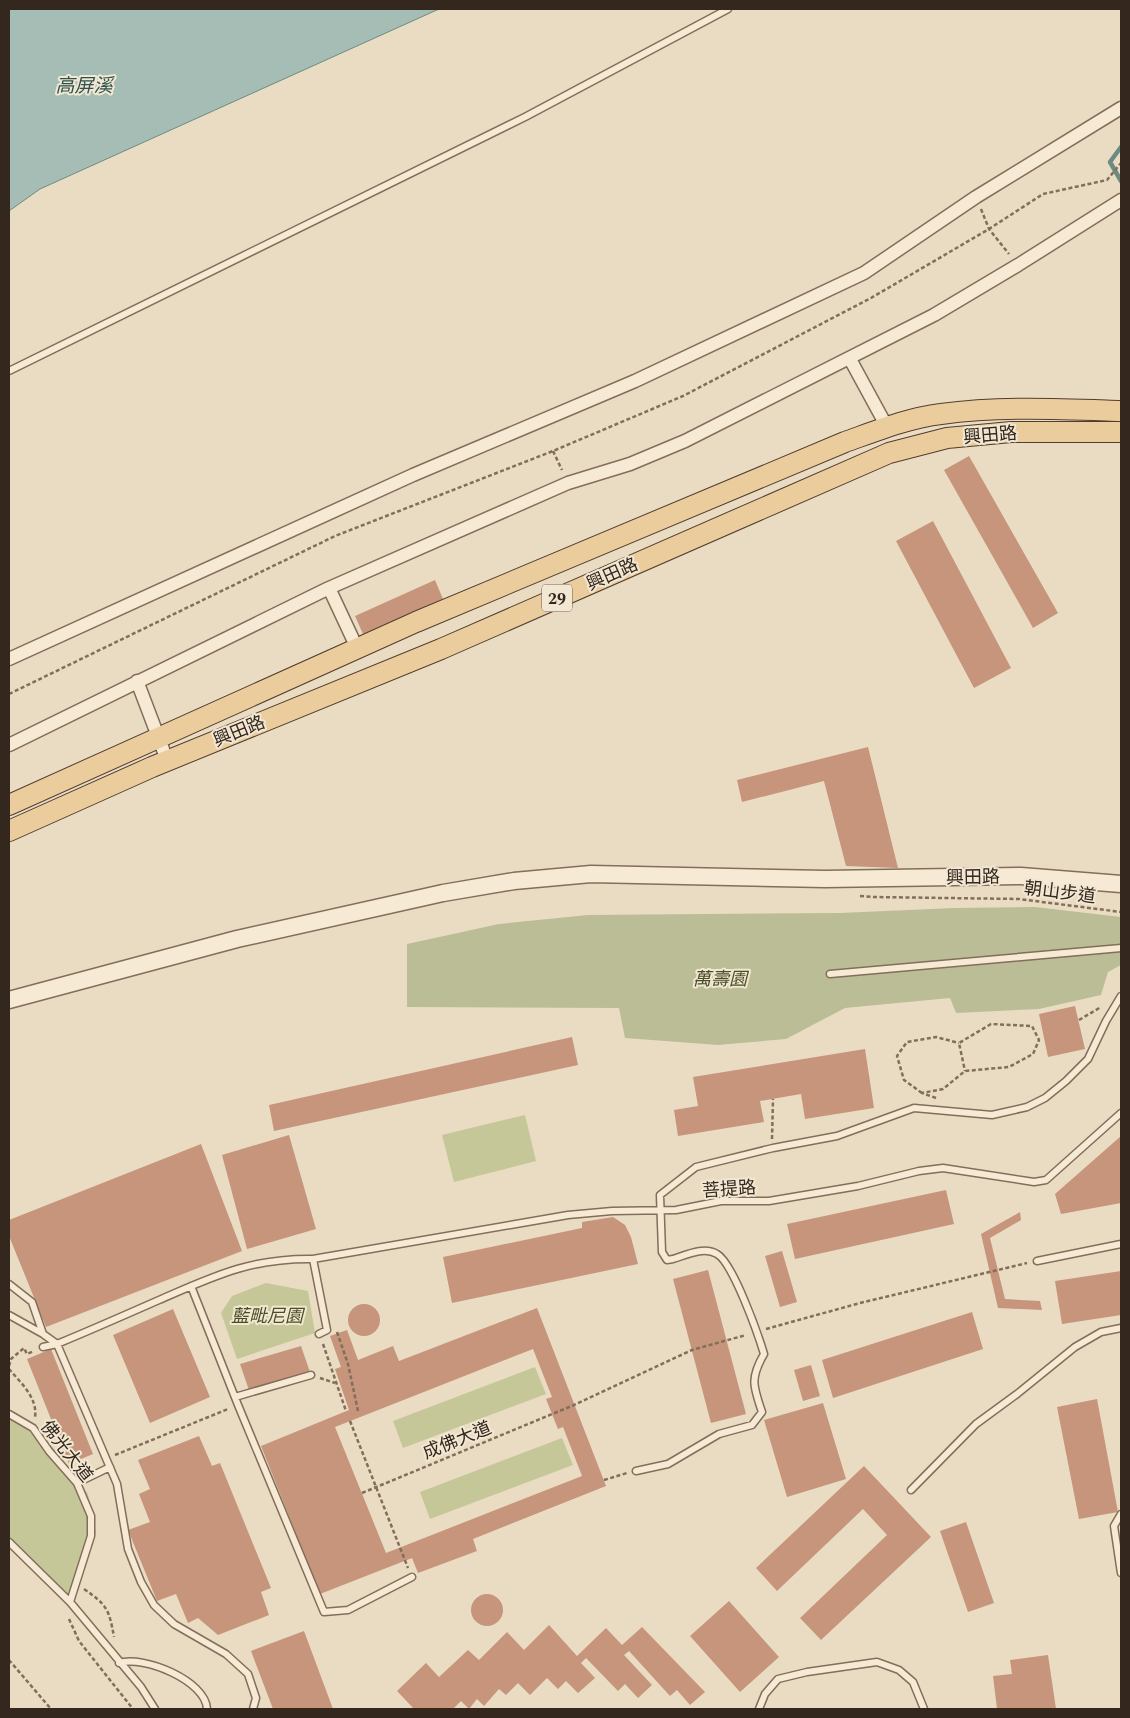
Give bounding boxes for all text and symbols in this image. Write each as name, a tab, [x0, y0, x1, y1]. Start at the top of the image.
water label: 高屏溪	[55, 72, 115, 101]
street label: 興田路	[962, 420, 1018, 451]
street label: 興田路	[582, 551, 642, 598]
road number: 29	[542, 584, 572, 612]
street label: 興田路	[209, 709, 269, 754]
street label: 興田路	[946, 864, 1000, 891]
street label: 朝山步道	[1023, 875, 1097, 910]
park label: 萬壽園	[693, 966, 750, 993]
street label: 菩提路	[701, 1174, 757, 1205]
park label: 藍毗尼園	[231, 1303, 306, 1330]
street label: 成佛大道	[419, 1414, 496, 1466]
street label: 佛光大道	[34, 1415, 99, 1488]

